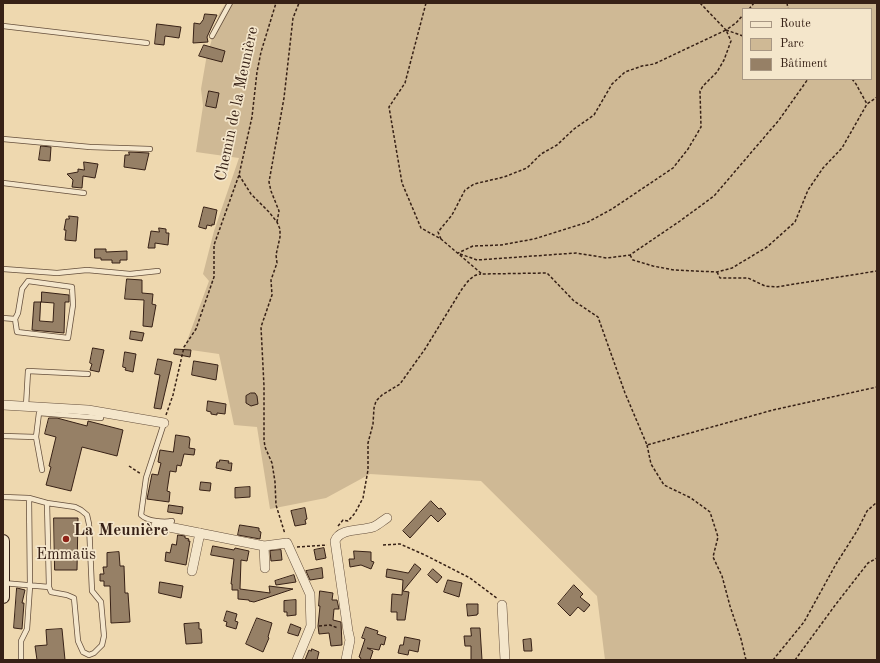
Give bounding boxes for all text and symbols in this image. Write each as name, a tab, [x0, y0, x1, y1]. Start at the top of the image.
legend	[742, 8, 872, 80]
text: Route	[780, 18, 811, 30]
street label: Chemin de la Meunière	[211, 25, 263, 183]
text: Parc	[780, 38, 804, 50]
text: Bâtiment	[780, 58, 827, 70]
district label: La Meunière	[73, 521, 169, 541]
marker: Emmaüs	[61, 534, 71, 544]
place label: Emmaüs	[36, 545, 96, 565]

